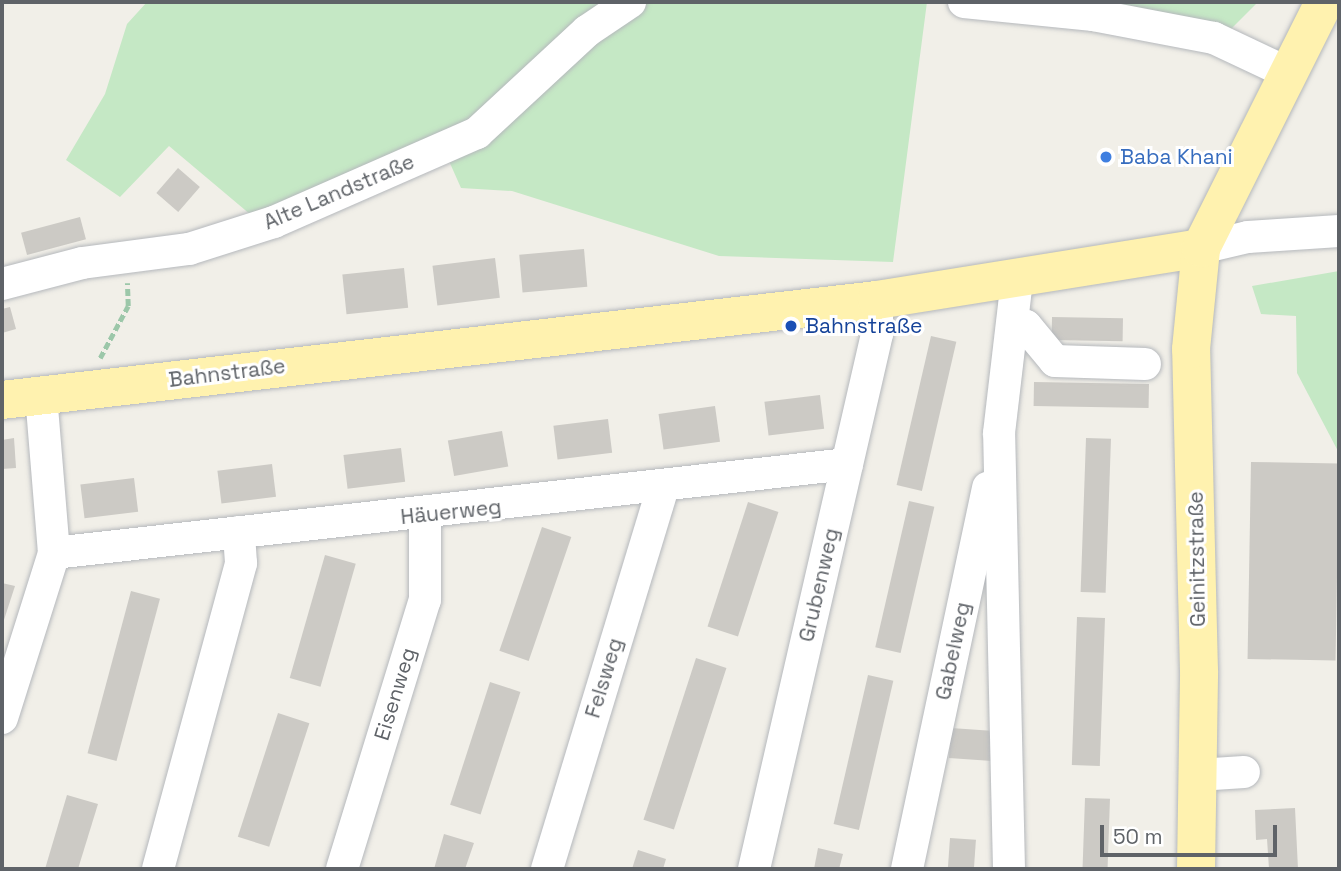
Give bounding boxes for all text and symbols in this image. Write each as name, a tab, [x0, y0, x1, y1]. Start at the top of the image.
place label: Baba Khani	[1120, 144, 1233, 170]
street label: Alte Landstraße	[260, 149, 418, 235]
marker: Baba Khani	[1098, 149, 1114, 165]
place label: Bahnstraße	[805, 313, 922, 339]
marker: Bahnstraße	[783, 318, 799, 334]
street label: Bahnstraße	[167, 353, 287, 393]
street label: Geinitzstraße	[1183, 491, 1211, 627]
street label: Häuerweg	[399, 494, 503, 530]
street label: Grubenweg	[794, 526, 844, 644]
street label: Gabelweg	[930, 600, 976, 702]
street label: Felsweg	[580, 635, 628, 721]
street label: Eisenweg	[369, 645, 421, 743]
scale bar	[1103, 812, 1280, 856]
text: 50 m	[1113, 823, 1163, 850]

